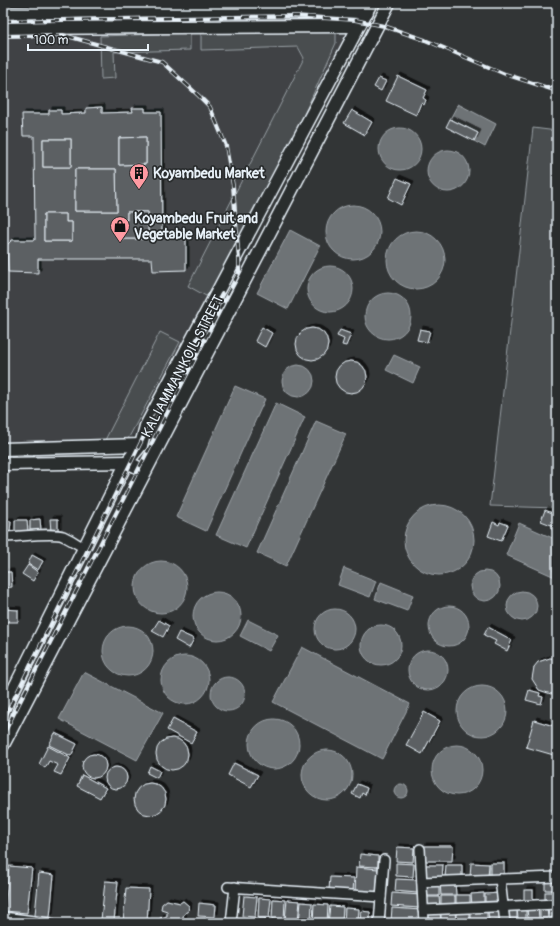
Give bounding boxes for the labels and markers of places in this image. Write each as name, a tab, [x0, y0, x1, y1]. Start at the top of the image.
building icon: Koyambedu Market	[128, 162, 150, 190]
place label: Koyambedu Market	[153, 165, 265, 182]
place label: Koyambedu Fruit and Vegetable Market	[134, 210, 258, 243]
shop icon: Koyambedu Fruit and Vegetable Market	[109, 215, 131, 243]

